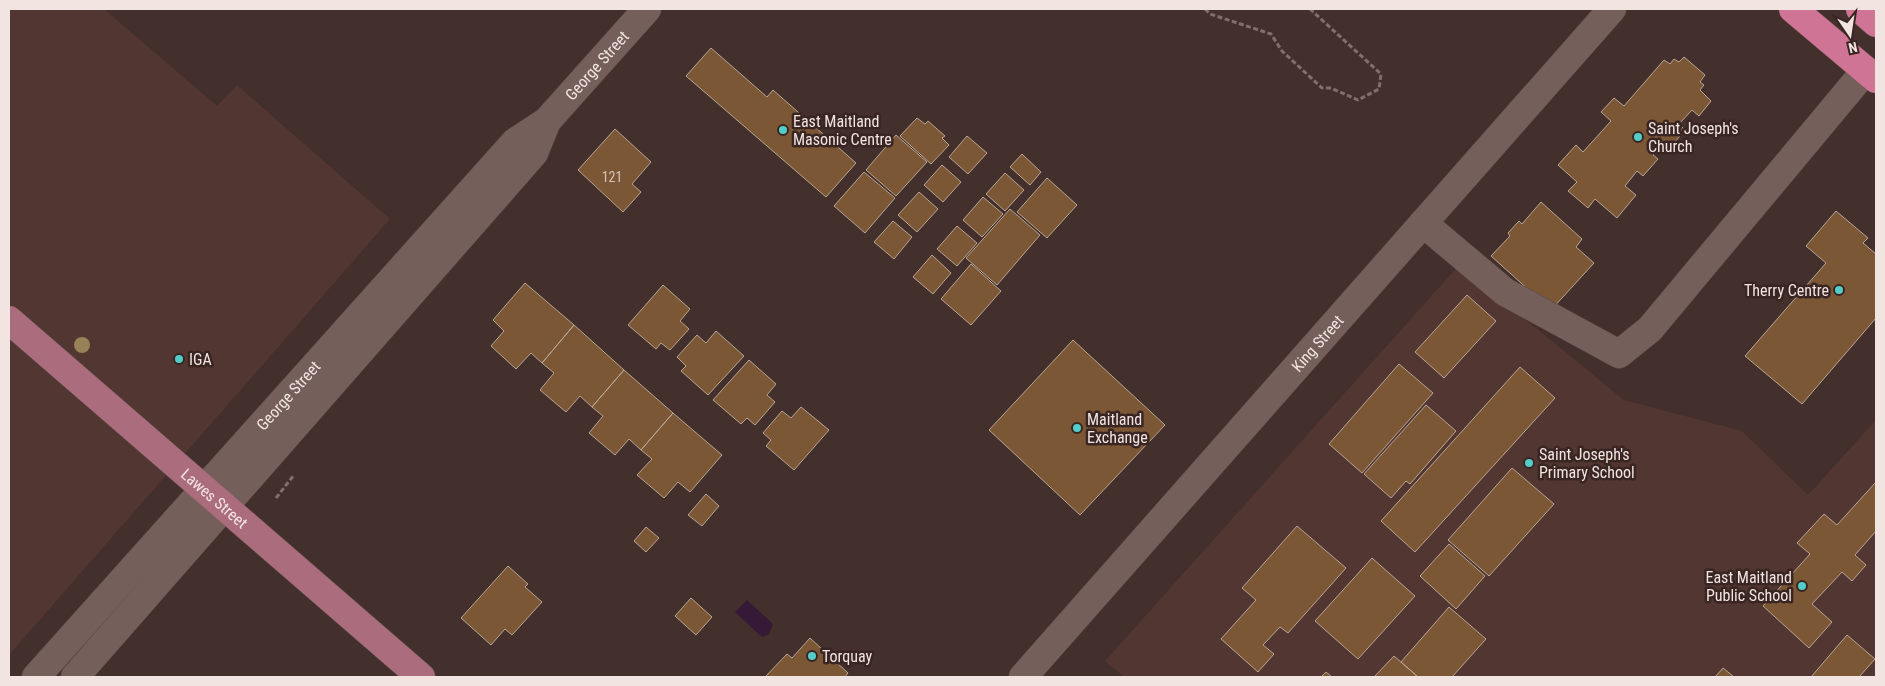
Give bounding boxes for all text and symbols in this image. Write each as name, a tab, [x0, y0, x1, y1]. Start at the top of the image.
north arrow	[1825, 10, 1875, 60]
street label: George Street	[561, 27, 633, 104]
text: N	[1847, 39, 1859, 56]
place label: East Maitland Masonic Centre	[793, 112, 892, 149]
place label: Saint Joseph's Church	[1648, 119, 1739, 156]
marker: East Maitland Masonic Centre	[777, 124, 789, 136]
marker: Saint Joseph's Church	[1632, 131, 1644, 143]
house number: 121	[602, 169, 622, 185]
place label: Therry Centre	[1744, 281, 1829, 300]
marker: Therry Centre	[1833, 284, 1845, 296]
street label: King Street	[1287, 311, 1347, 375]
place label: IGA	[189, 350, 212, 369]
marker: IGA	[173, 353, 185, 365]
street label: George Street	[252, 357, 324, 434]
place label: Maitland Exchange	[1087, 410, 1148, 447]
marker: Maitland Exchange	[1071, 422, 1083, 434]
place label: Saint Joseph's Primary School	[1539, 445, 1635, 482]
marker: Saint Joseph's Primary School	[1523, 457, 1535, 469]
street label: Lawes Street	[177, 464, 252, 532]
place label: East Maitland Public School	[1706, 568, 1792, 605]
marker: East Maitland Public School	[1796, 580, 1808, 592]
place label: Torquay	[822, 647, 873, 666]
marker: Torquay	[806, 650, 818, 662]

